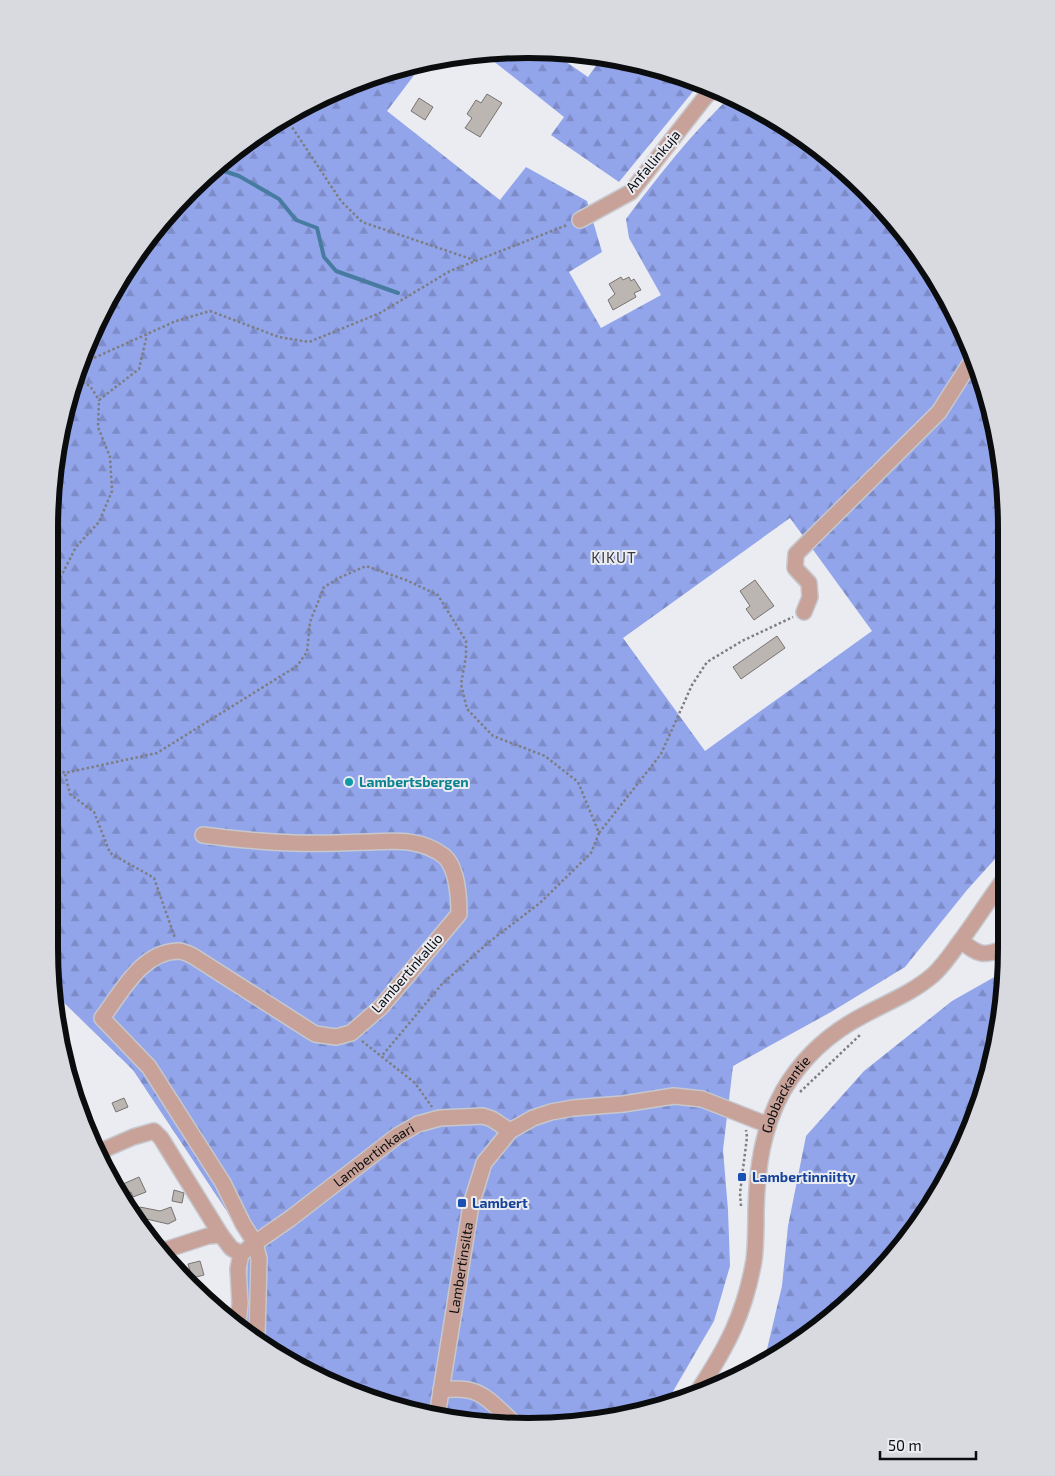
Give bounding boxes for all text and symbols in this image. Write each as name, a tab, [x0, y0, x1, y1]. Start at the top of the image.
street label: Anfallinkuja	[622, 126, 684, 195]
district label: KIKUT	[591, 548, 637, 566]
place label: Lambertsbergen	[359, 773, 469, 790]
marker: Lambertsbergen	[343, 776, 355, 788]
street label: Lambertinkallio	[367, 929, 446, 1016]
street label: Gobbackantie	[757, 1052, 813, 1135]
street label: Lambertinkaari	[330, 1119, 417, 1190]
place label: Lambertinniitty	[752, 1168, 856, 1185]
marker: Lambertinniitty	[736, 1171, 748, 1183]
place label: Lambert	[472, 1194, 528, 1211]
marker: Lambert	[456, 1197, 468, 1209]
street label: Lambertinsilta	[445, 1221, 476, 1315]
scale bar	[880, 1428, 976, 1460]
text: 50 m	[888, 1436, 922, 1454]

